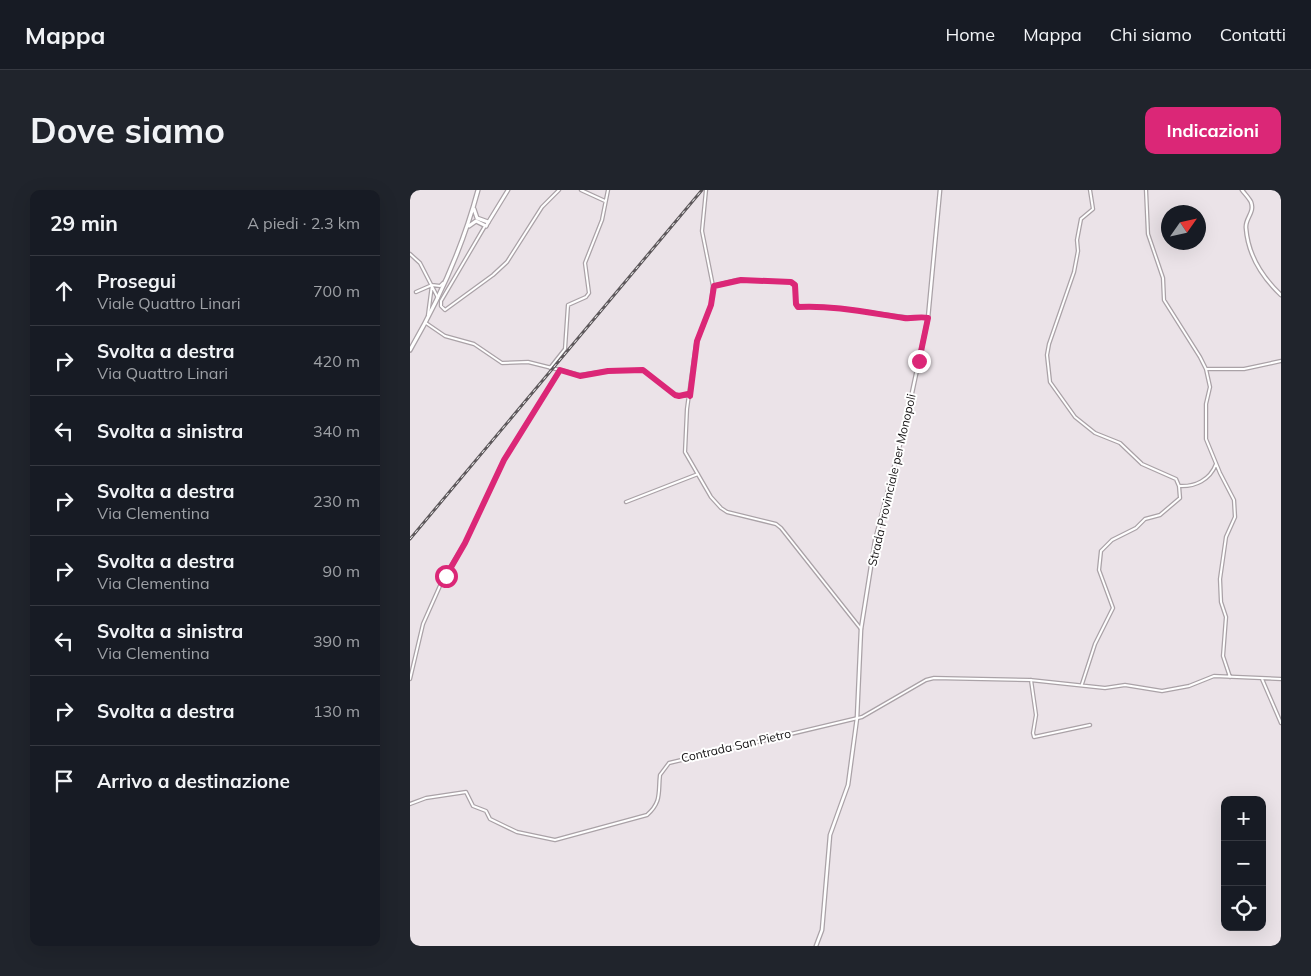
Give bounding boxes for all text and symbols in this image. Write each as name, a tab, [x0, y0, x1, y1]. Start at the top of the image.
text: Mappa	[25, 20, 105, 50]
text: Home	[945, 23, 995, 46]
text: Mappa	[1023, 23, 1082, 46]
text: Chi siamo	[1110, 23, 1192, 46]
text: Contatti	[1220, 23, 1286, 46]
button: Indicazioni	[1145, 107, 1281, 154]
text: Dove siamo	[30, 108, 225, 152]
north arrow	[1161, 205, 1206, 250]
text: 29 min	[50, 210, 118, 236]
text: A piedi · 2.3 km	[247, 213, 360, 233]
text: Prosegui	[97, 269, 176, 293]
icon: ahead	[50, 277, 78, 305]
text: 700 m	[313, 281, 360, 301]
text: Viale Quattro Linari	[97, 293, 241, 313]
text: Svolta a destra	[97, 339, 235, 363]
icon: right	[50, 347, 78, 375]
route end	[908, 350, 931, 373]
text: 420 m	[313, 351, 360, 371]
text: Via Quattro Linari	[97, 363, 228, 383]
street label: Strada Provinciale per Monopoli	[864, 392, 919, 567]
icon: left	[50, 417, 78, 445]
text: Svolta a sinistra	[97, 419, 243, 443]
text: 340 m	[313, 421, 360, 441]
text: Svolta a destra	[97, 479, 235, 503]
icon: right	[50, 487, 78, 515]
text: 230 m	[313, 491, 360, 511]
text: Via Clementina	[97, 503, 210, 523]
text: Svolta a destra	[97, 549, 235, 573]
icon: right	[50, 557, 78, 585]
text: 90 m	[323, 561, 360, 581]
route start	[435, 565, 458, 588]
text: Via Clementina	[97, 573, 210, 593]
text: Svolta a sinistra	[97, 619, 243, 643]
icon: left	[50, 627, 78, 655]
text: 390 m	[313, 631, 360, 651]
text: Via Clementina	[97, 643, 210, 663]
icon: right	[50, 697, 78, 725]
text: Svolta a destra	[97, 699, 235, 723]
text: 130 m	[313, 701, 360, 721]
street label: Contrada San Pietro	[680, 726, 792, 765]
icon: arrive	[50, 767, 78, 795]
text: Arrivo a destinazione	[97, 769, 290, 793]
map controls	[1221, 796, 1266, 931]
button: +	[1221, 796, 1266, 841]
button: −	[1221, 841, 1266, 886]
button: locate	[1221, 886, 1266, 931]

